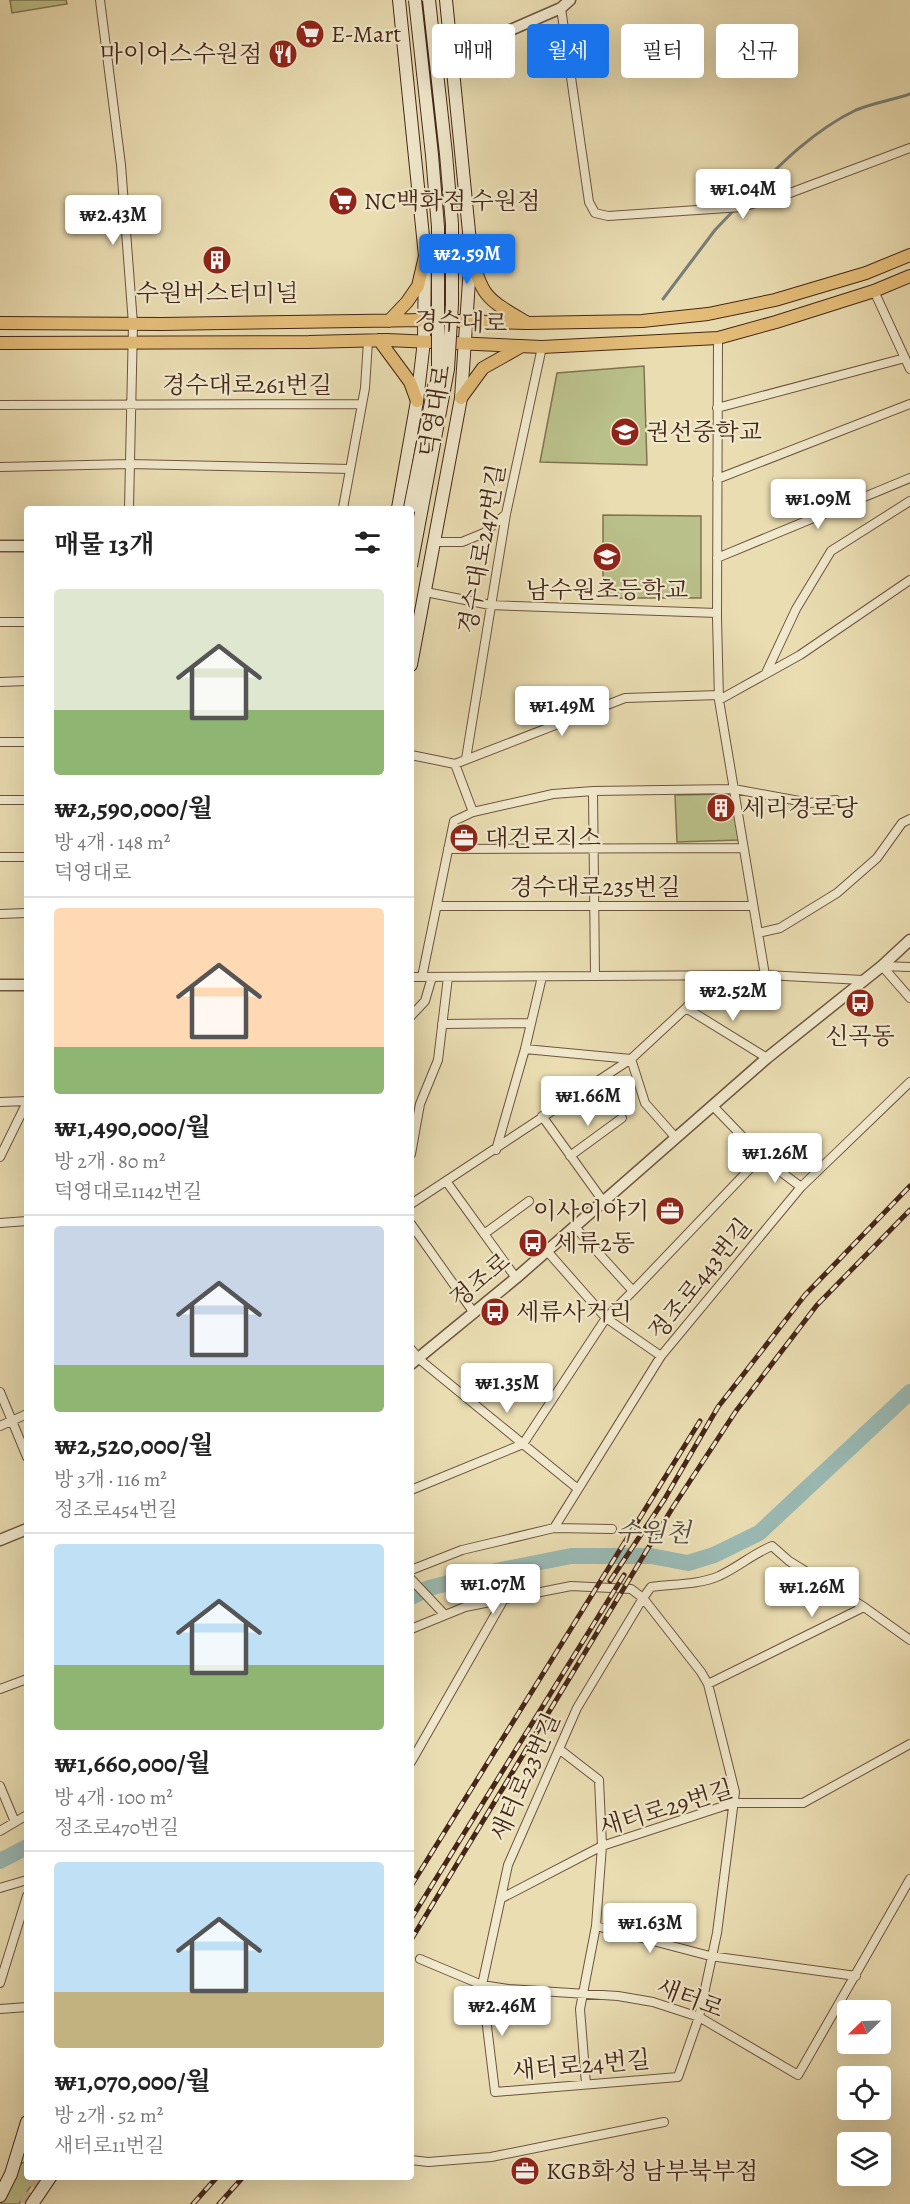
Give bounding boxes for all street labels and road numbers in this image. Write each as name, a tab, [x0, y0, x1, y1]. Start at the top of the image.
street label: 경수대로	[414, 304, 508, 340]
street label: 덕영대로	[412, 363, 458, 459]
street label: 경수대로261번길	[162, 369, 332, 401]
street label: 경수대로247번길	[451, 462, 513, 636]
street label: 경수대로235번길	[510, 871, 680, 903]
street label: 정조로443번길	[641, 1212, 759, 1346]
street label: 정조로	[443, 1245, 517, 1315]
street label: 새터로23번길	[482, 1708, 568, 1846]
street label: 새터로29번길	[595, 1772, 737, 1844]
street label: 새터로	[652, 1971, 728, 2025]
street label: 새터로24번길	[511, 2043, 651, 2087]

